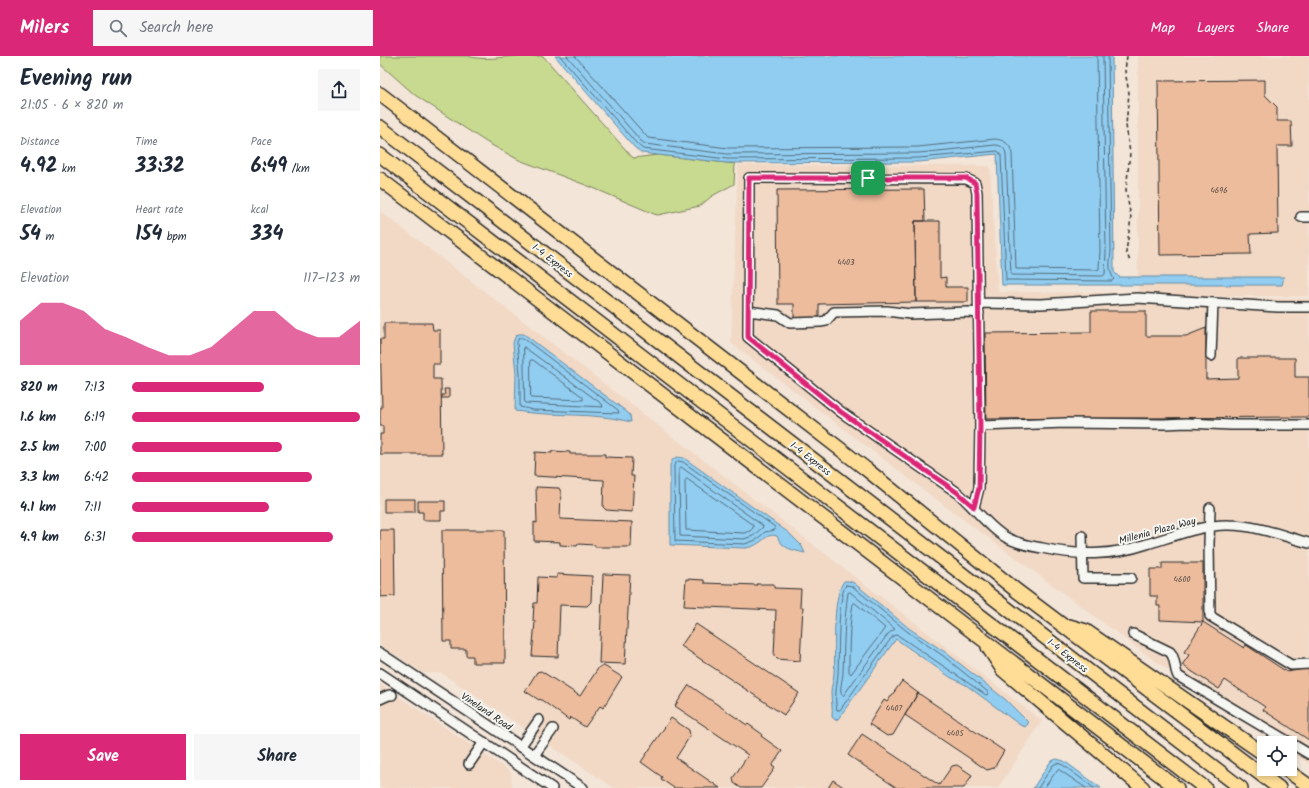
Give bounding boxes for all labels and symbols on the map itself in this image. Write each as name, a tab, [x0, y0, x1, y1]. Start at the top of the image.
pin	[851, 161, 885, 195]
house number: 4696	[1210, 184, 1228, 197]
street label: I-4 Express	[528, 240, 577, 282]
house number: 4403	[837, 256, 855, 269]
street label: I-4 Express	[786, 438, 835, 480]
street label: Millenia Plaza Way	[1117, 513, 1198, 549]
house number: 4600	[1174, 573, 1190, 586]
street label: I-4 Express	[1043, 635, 1092, 677]
street label: Vineland Road	[457, 689, 516, 736]
house number: 4407	[886, 702, 903, 715]
house number: 4405	[946, 727, 964, 740]

